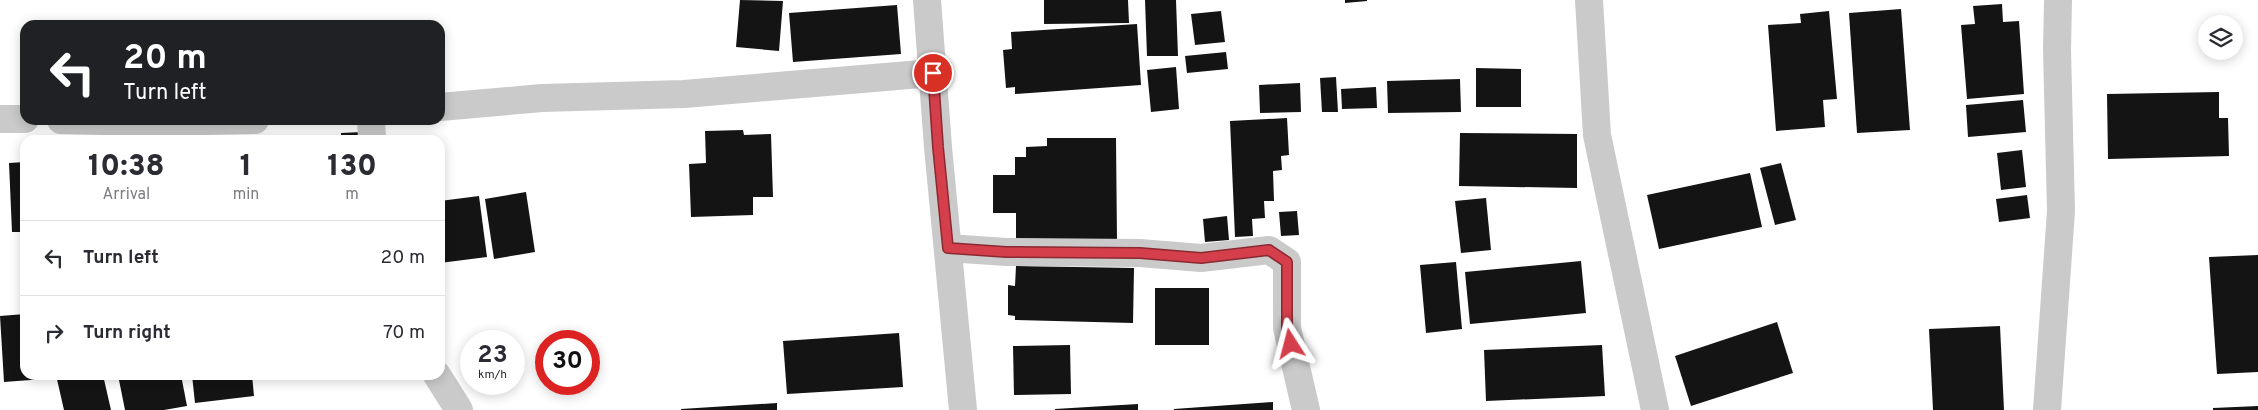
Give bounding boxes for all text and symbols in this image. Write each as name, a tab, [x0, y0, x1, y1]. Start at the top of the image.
map controls	[2198, 15, 2243, 60]
button: layers	[2198, 15, 2243, 60]
text: 20 m	[123, 37, 207, 81]
icon: left	[40, 40, 105, 105]
pin	[912, 52, 954, 94]
icon: arrive	[919, 59, 947, 87]
text: Turn left	[123, 80, 206, 107]
text: 10:38	[88, 149, 165, 186]
text: 1	[240, 149, 252, 186]
text: 130	[327, 149, 377, 186]
text: Arrival	[102, 185, 150, 205]
text: min	[233, 185, 259, 205]
text: m	[345, 185, 359, 205]
icon: left	[40, 244, 68, 272]
text: Turn left	[83, 246, 159, 270]
text: 20 m	[381, 246, 425, 270]
position arrow	[1264, 317, 1316, 369]
icon: right	[40, 319, 68, 347]
text: Turn right	[83, 321, 171, 345]
text: 70 m	[383, 321, 425, 345]
speed limit sign: 30	[535, 330, 600, 395]
text: 23	[477, 340, 508, 372]
text: km/h	[478, 367, 507, 383]

